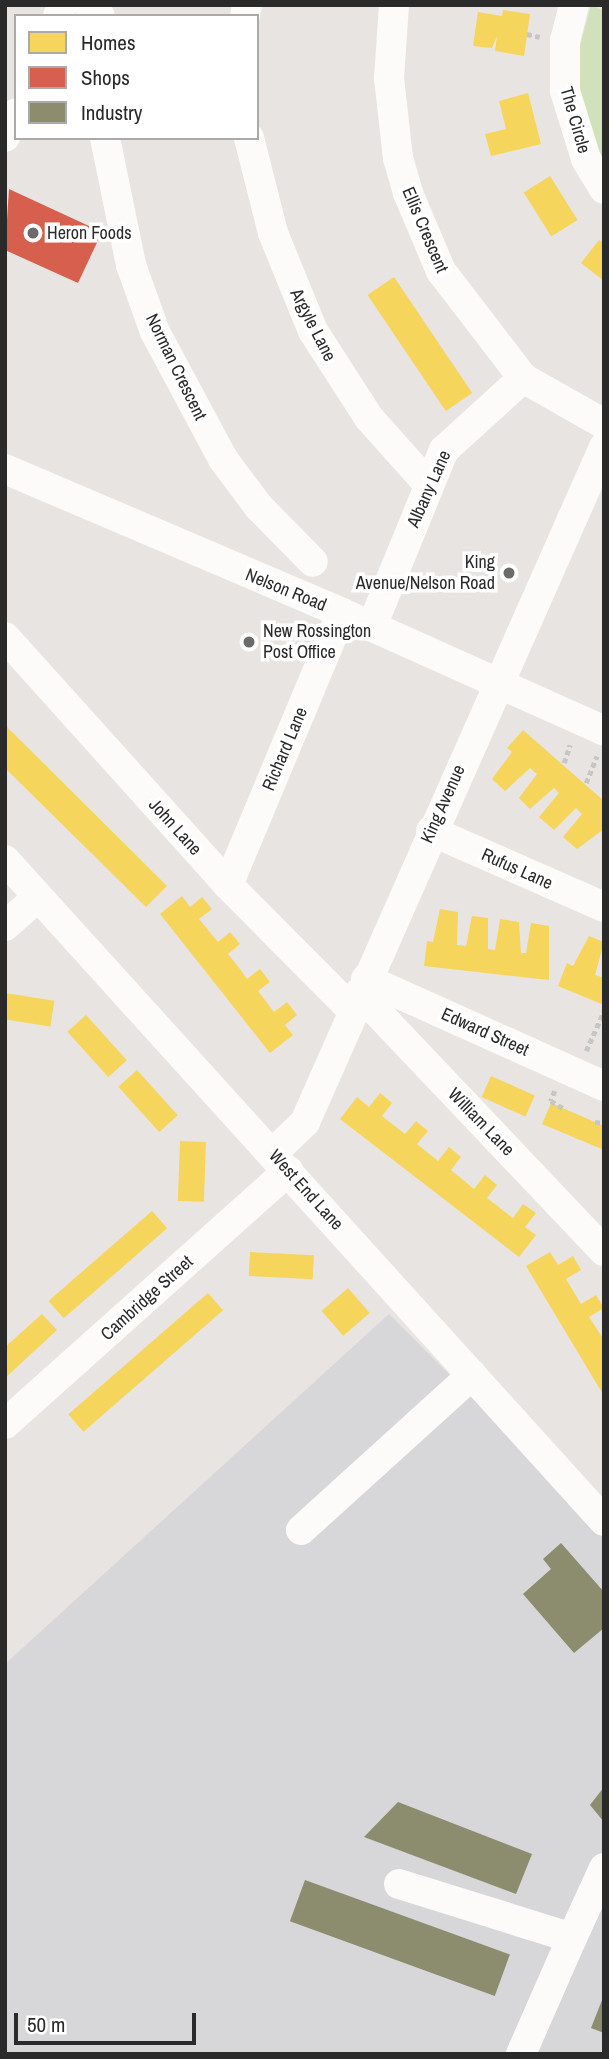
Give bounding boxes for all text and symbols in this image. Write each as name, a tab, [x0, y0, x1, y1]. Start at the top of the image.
legend	[14, 14, 259, 140]
text: Homes	[81, 28, 136, 57]
text: Shops	[81, 63, 130, 92]
street label: The Circle	[555, 84, 595, 156]
text: Industry	[81, 98, 142, 127]
street label: Ellis Crescent	[397, 184, 453, 276]
place label: Heron Foods	[47, 222, 132, 244]
marker: Heron Foods	[25, 225, 41, 241]
street label: Argyle Lane	[285, 285, 341, 365]
street label: Norman Crescent	[141, 310, 211, 424]
street label: Albany Lane	[402, 447, 456, 531]
place label: King Avenue/Nelson Road	[356, 552, 495, 594]
street label: Nelson Road	[242, 564, 330, 616]
marker: King Avenue/Nelson Road	[501, 565, 517, 581]
place label: New Rossington Post Office	[263, 621, 371, 664]
marker: New Rossington Post Office	[241, 634, 257, 650]
street label: Richard Lane	[258, 704, 312, 794]
street label: King Avenue	[416, 761, 470, 847]
street label: John Lane	[144, 794, 206, 860]
street label: Rufus Lane	[478, 844, 556, 894]
street label: Edward Street	[438, 1003, 532, 1061]
street label: William Lane	[443, 1084, 519, 1160]
street label: West End Lane	[264, 1145, 348, 1235]
street label: Cambridge Street	[96, 1251, 198, 1345]
scale bar	[18, 2000, 200, 2044]
text: 50 m	[27, 2010, 65, 2039]

